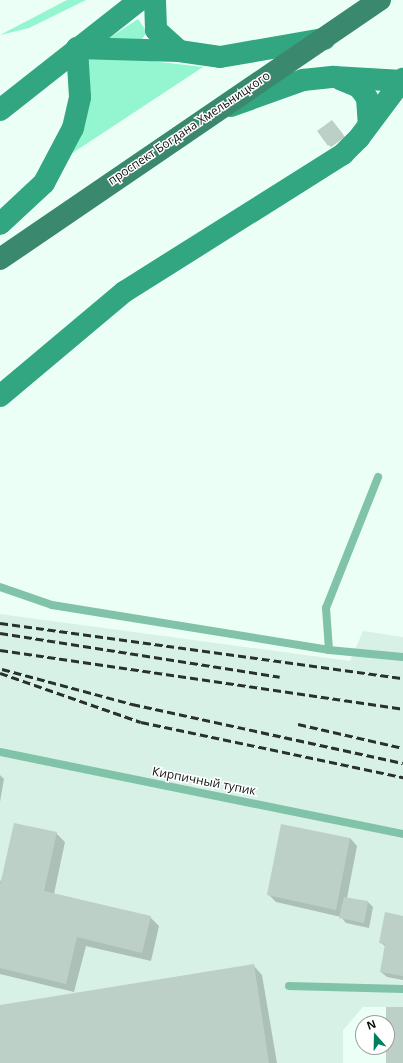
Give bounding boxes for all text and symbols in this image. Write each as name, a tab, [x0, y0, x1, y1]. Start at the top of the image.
street label: проспект Богдана Хмельницкого	[105, 68, 273, 188]
street label: Кирпичный тупик	[151, 764, 257, 798]
north arrow	[355, 1015, 395, 1055]
text: N	[364, 1016, 378, 1033]

